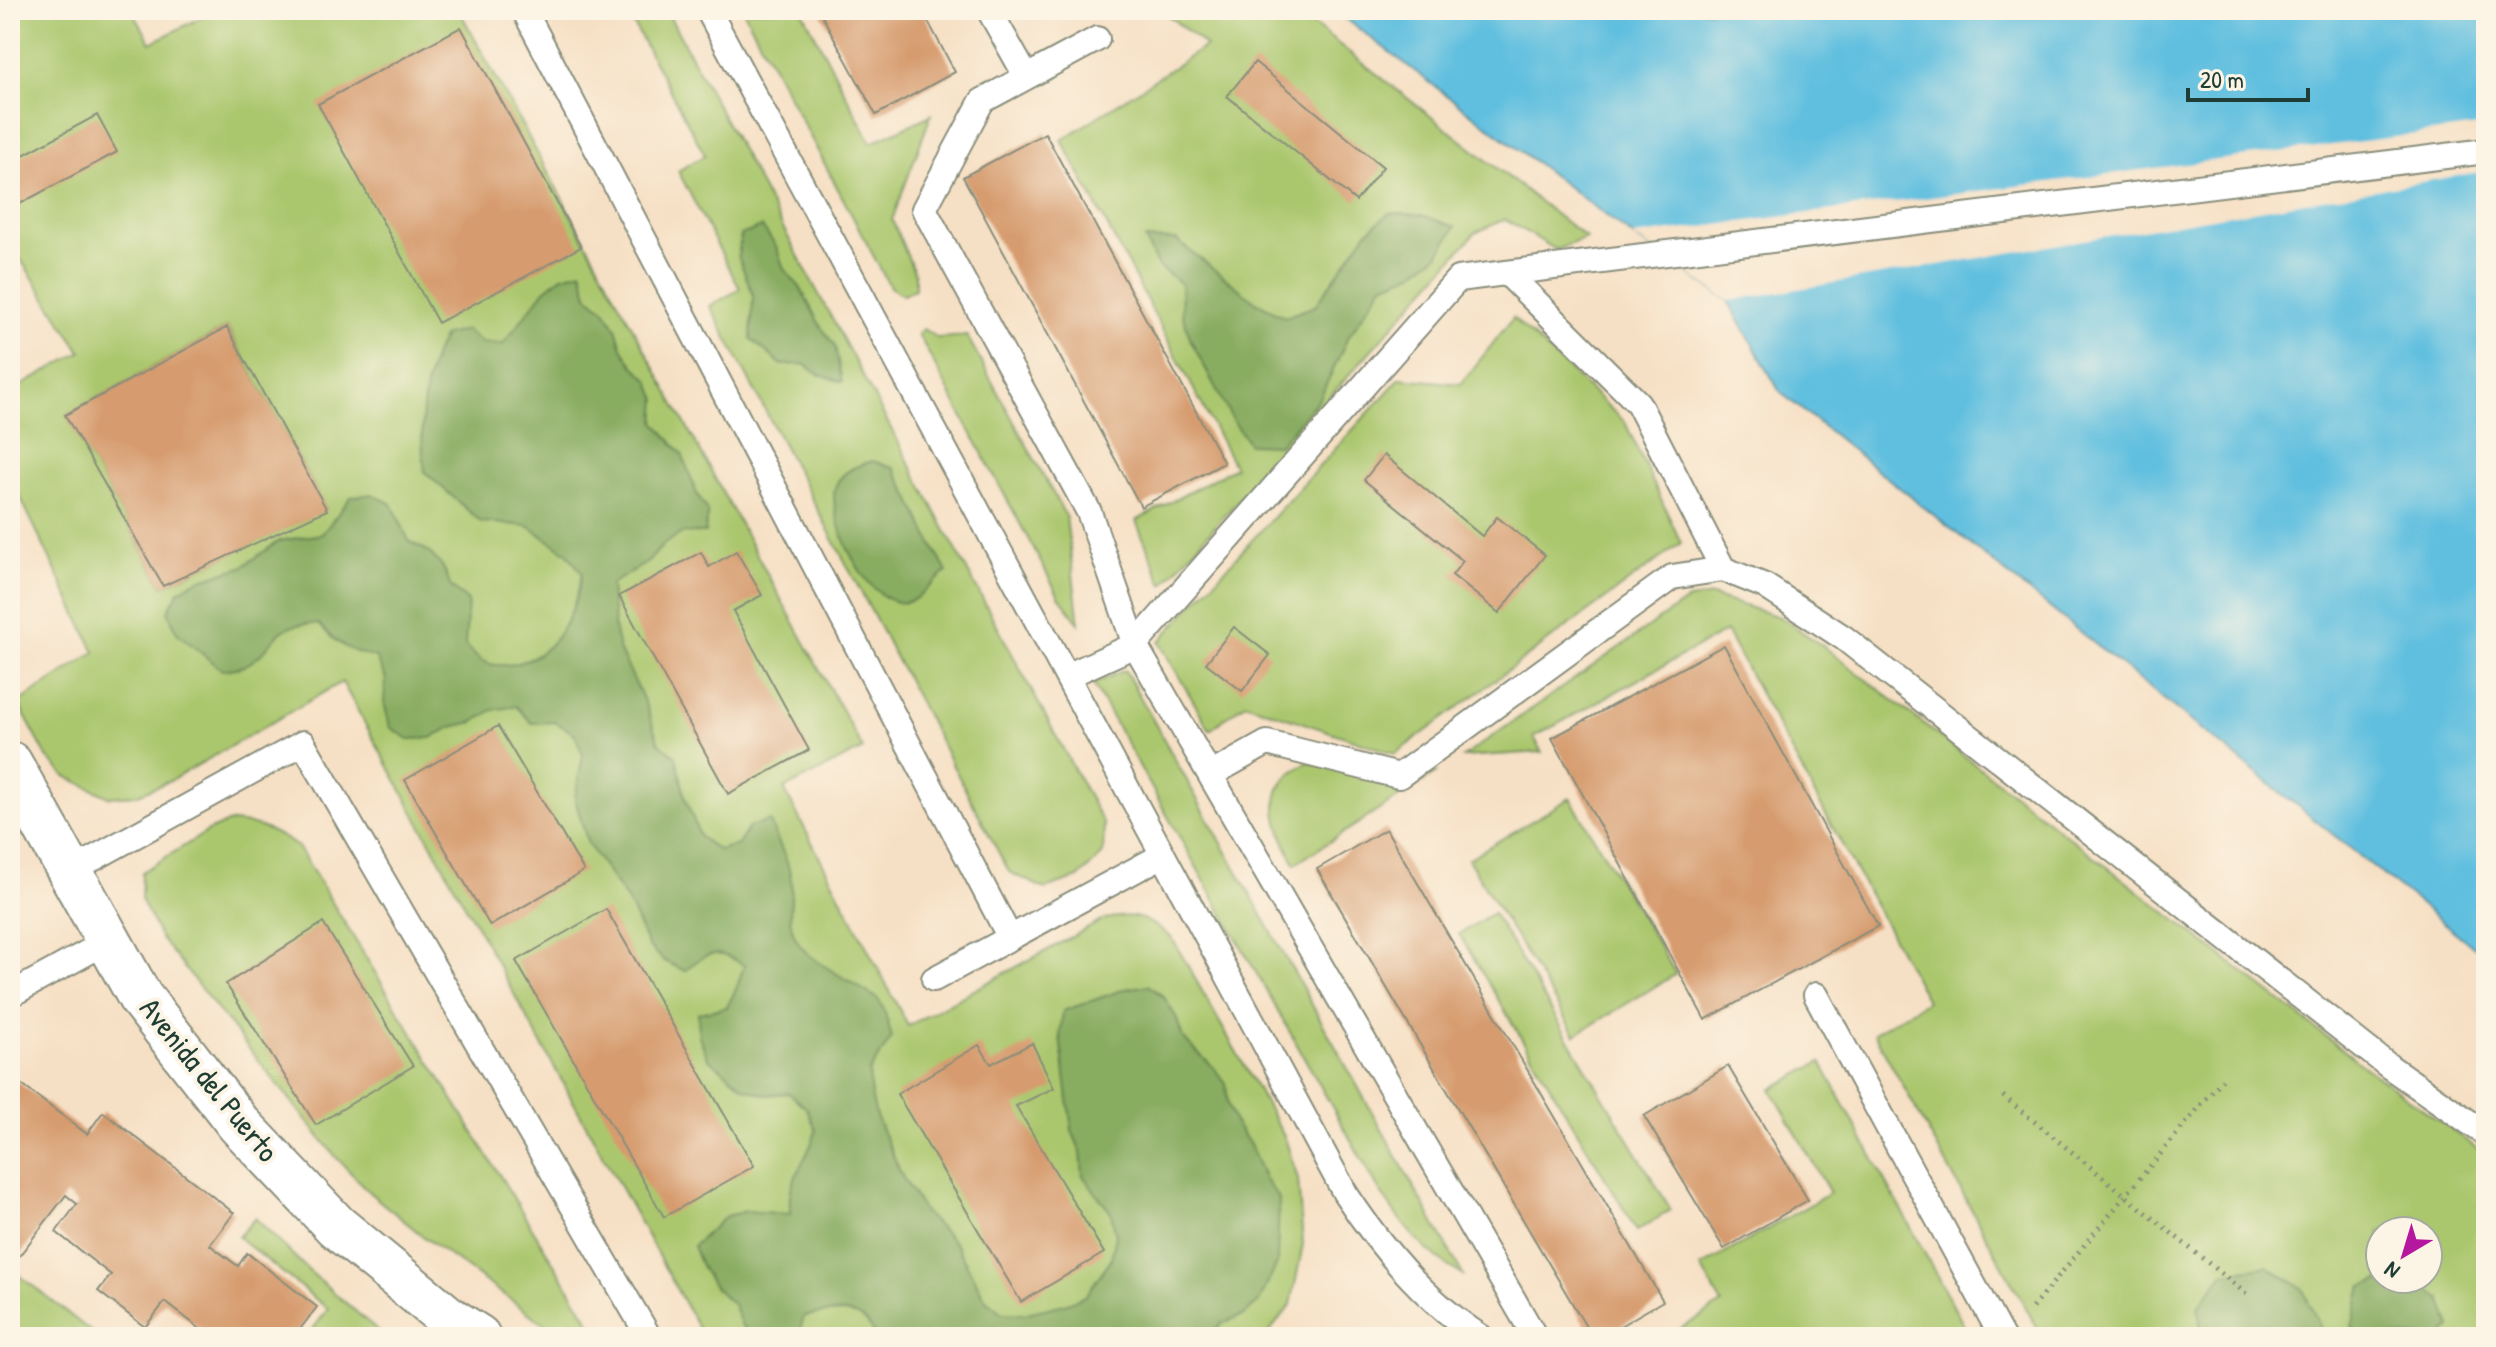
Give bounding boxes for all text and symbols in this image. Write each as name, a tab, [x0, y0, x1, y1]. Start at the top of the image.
scale bar	[2188, 52, 2308, 102]
text: 20 m	[2200, 63, 2244, 95]
street label: Avenida del Puerto	[131, 989, 288, 1170]
north arrow	[2364, 1215, 2444, 1295]
text: N	[2378, 1255, 2406, 1286]

